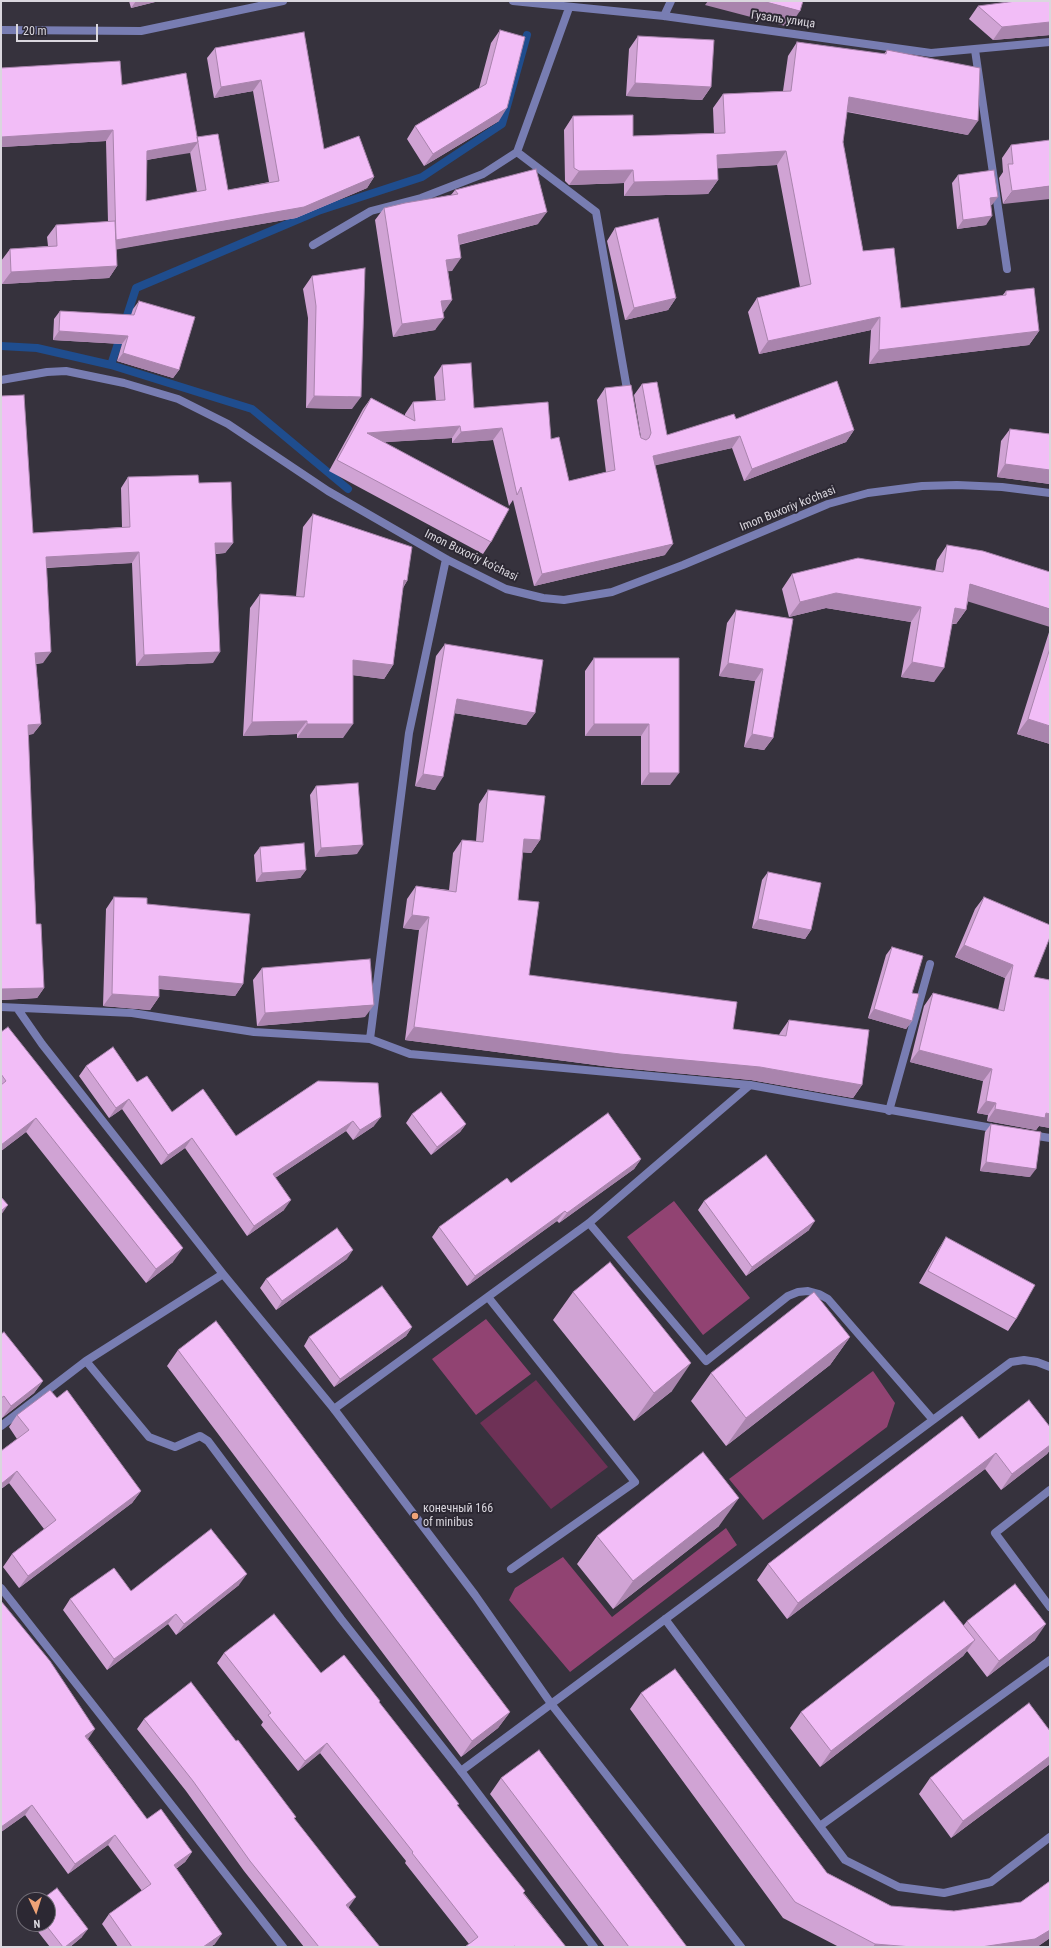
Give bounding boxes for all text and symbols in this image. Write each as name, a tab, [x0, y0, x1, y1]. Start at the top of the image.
street label: Гузаль улица	[750, 8, 816, 32]
scale bar	[18, 16, 100, 42]
text: 20 m	[23, 24, 47, 38]
street label: Imon Buxoriy ko'chasi	[738, 483, 838, 535]
street label: Imon Buxoriy ko'chasi	[422, 527, 520, 585]
place label: конечный 166 of minibus	[423, 1502, 493, 1530]
marker: конечный 166 of minibus	[410, 1511, 420, 1521]
north arrow	[16, 1892, 56, 1932]
text: N	[33, 1917, 41, 1930]

